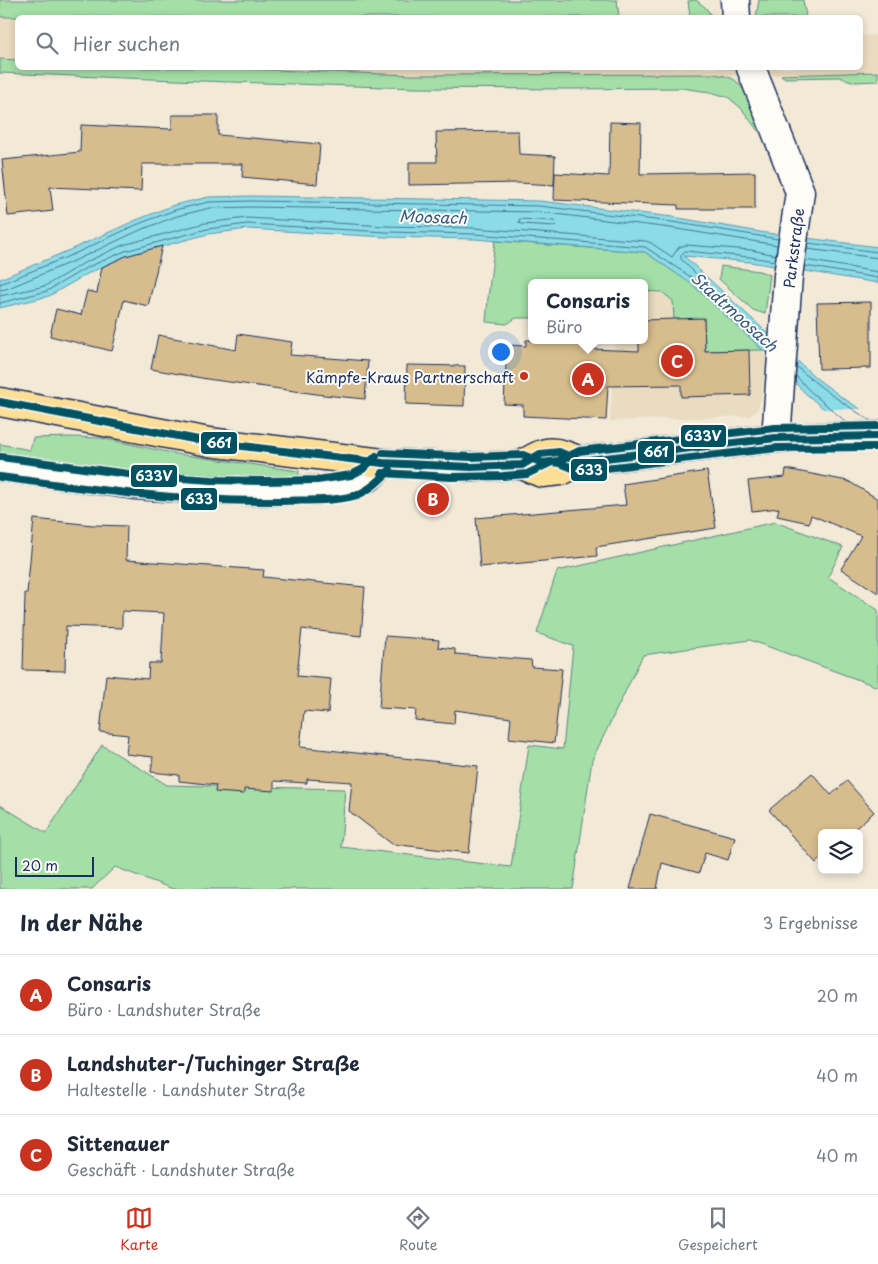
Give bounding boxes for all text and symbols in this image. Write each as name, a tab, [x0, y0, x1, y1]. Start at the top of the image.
search box	[15, 15, 863, 70]
icon: search	[33, 29, 61, 57]
text: Hier suchen	[73, 29, 180, 57]
water label: Moosach	[399, 203, 468, 229]
street label: Parkstraße	[777, 207, 809, 289]
water label: Stadtmoosach	[686, 265, 784, 357]
popup	[528, 279, 648, 344]
text: Consaris	[546, 286, 630, 314]
text: Büro	[546, 314, 582, 338]
your location	[488, 339, 514, 365]
pin: C	[661, 342, 693, 380]
pin: A	[572, 360, 604, 398]
place label: Kämpfe-Kraus Partnerschaft	[306, 365, 514, 388]
marker: Kämpfe-Kraus Partnerschaft	[518, 370, 530, 382]
line badge: 633V	[680, 424, 727, 448]
text: 633V	[684, 425, 723, 446]
line badge: 661	[200, 431, 238, 455]
text: 661	[206, 432, 232, 453]
line badge: 661	[637, 440, 675, 464]
text: 661	[643, 441, 669, 462]
line badge: 633	[570, 458, 608, 482]
text: 633	[575, 459, 603, 480]
line badge: 633V	[130, 464, 178, 488]
text: 633V	[135, 465, 174, 486]
pin: B	[417, 480, 449, 518]
line badge: 633	[180, 487, 218, 511]
text: 633	[185, 488, 213, 509]
map controls	[818, 829, 863, 874]
button: layers	[818, 829, 863, 874]
scale bar	[15, 854, 94, 877]
text: 20 m	[22, 855, 58, 876]
text: In der Nähe	[20, 906, 142, 938]
text: 3 Ergebnisse	[763, 910, 858, 934]
text: Consaris	[67, 969, 151, 997]
text: A	[30, 983, 42, 1007]
text: 20 m	[817, 983, 858, 1007]
text: Büro · Landshuter Straße	[67, 997, 261, 1021]
text: Landshuter-/Tuchinger Straße	[67, 1049, 360, 1077]
text: B	[31, 1063, 41, 1087]
text: 40 m	[816, 1063, 858, 1087]
text: Haltestelle · Landshuter Straße	[67, 1077, 306, 1101]
text: Sittenauer	[67, 1129, 170, 1157]
text: C	[30, 1143, 42, 1167]
text: 40 m	[816, 1143, 858, 1167]
text: Geschäft · Landshuter Straße	[67, 1157, 295, 1181]
tab: Karte	[120, 1204, 158, 1255]
tab: Route	[399, 1204, 437, 1255]
tab: Gespeichert	[678, 1204, 758, 1255]

